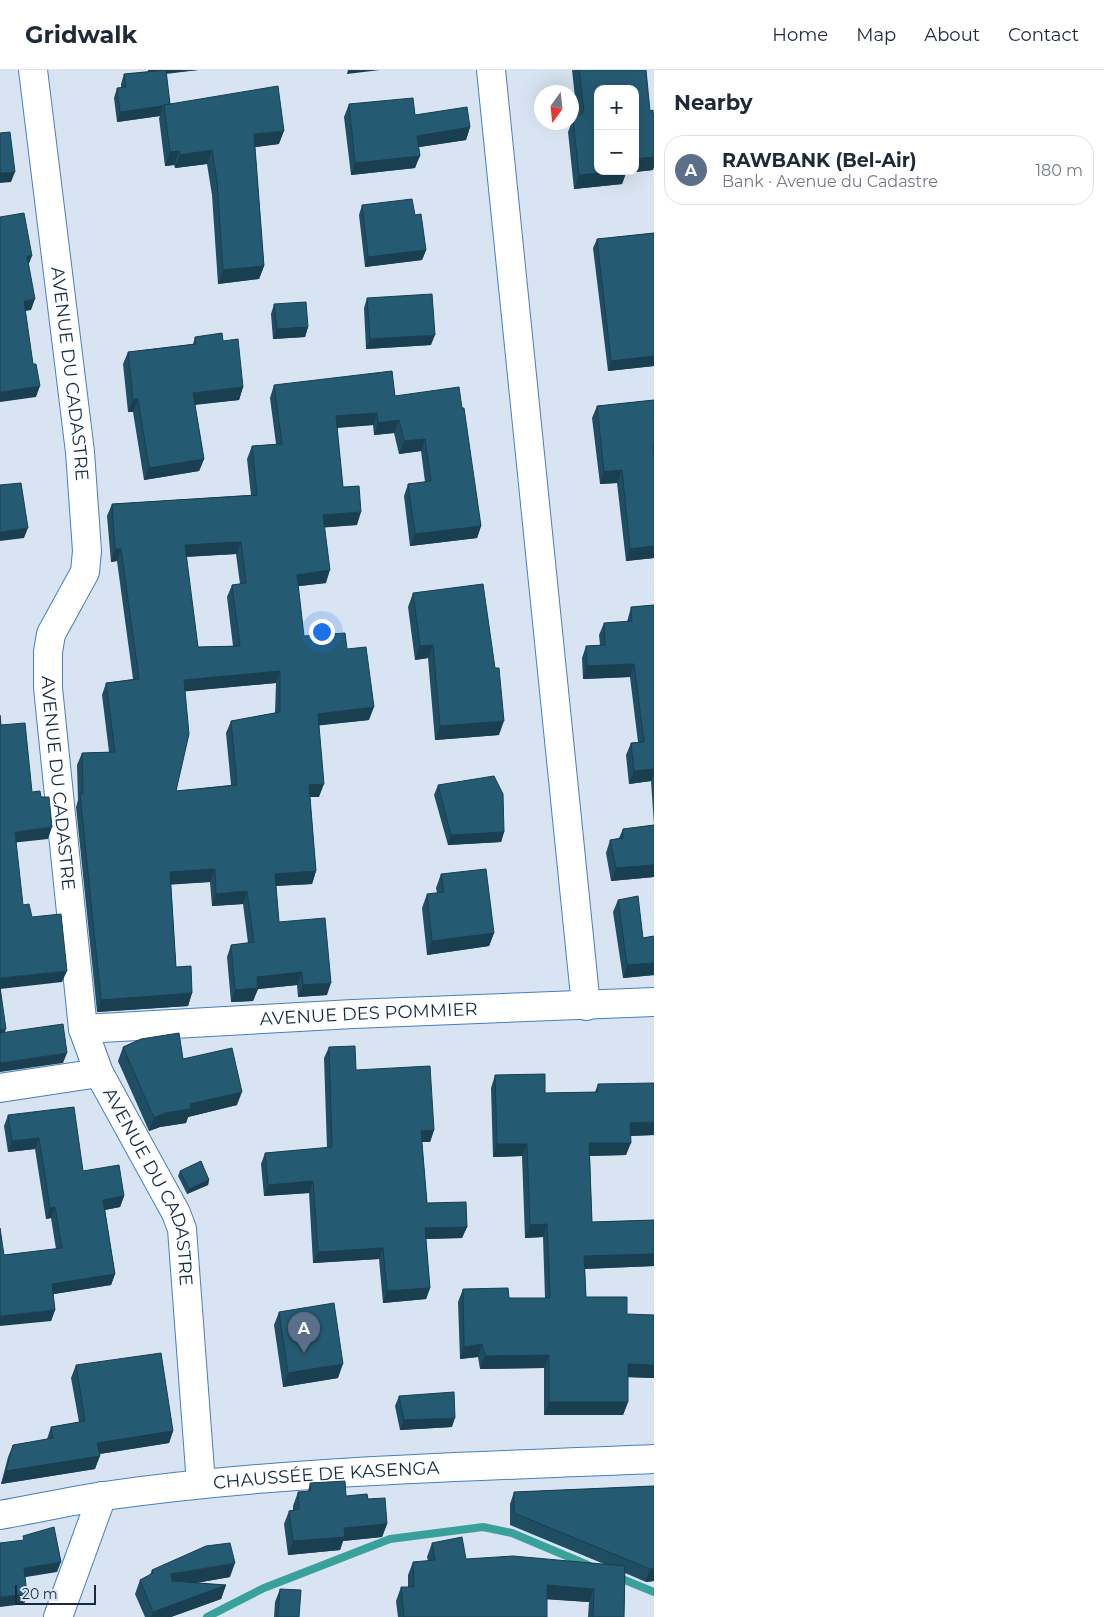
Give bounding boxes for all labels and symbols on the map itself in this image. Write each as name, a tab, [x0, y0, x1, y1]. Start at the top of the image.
north arrow	[534, 85, 579, 130]
street label: AVENUE DU CADASTRE	[46, 265, 93, 482]
your location	[309, 619, 335, 645]
street label: AVENUE DU CADASTRE	[37, 676, 80, 892]
street label: AVENUE DES POMMIER	[259, 998, 478, 1030]
street label: AVENUE DU CADASTRE	[98, 1084, 197, 1287]
pin: A	[288, 1312, 320, 1353]
street label: CHAUSSÉE DE KASENGA	[212, 1457, 440, 1494]
scale bar	[15, 1582, 96, 1605]

